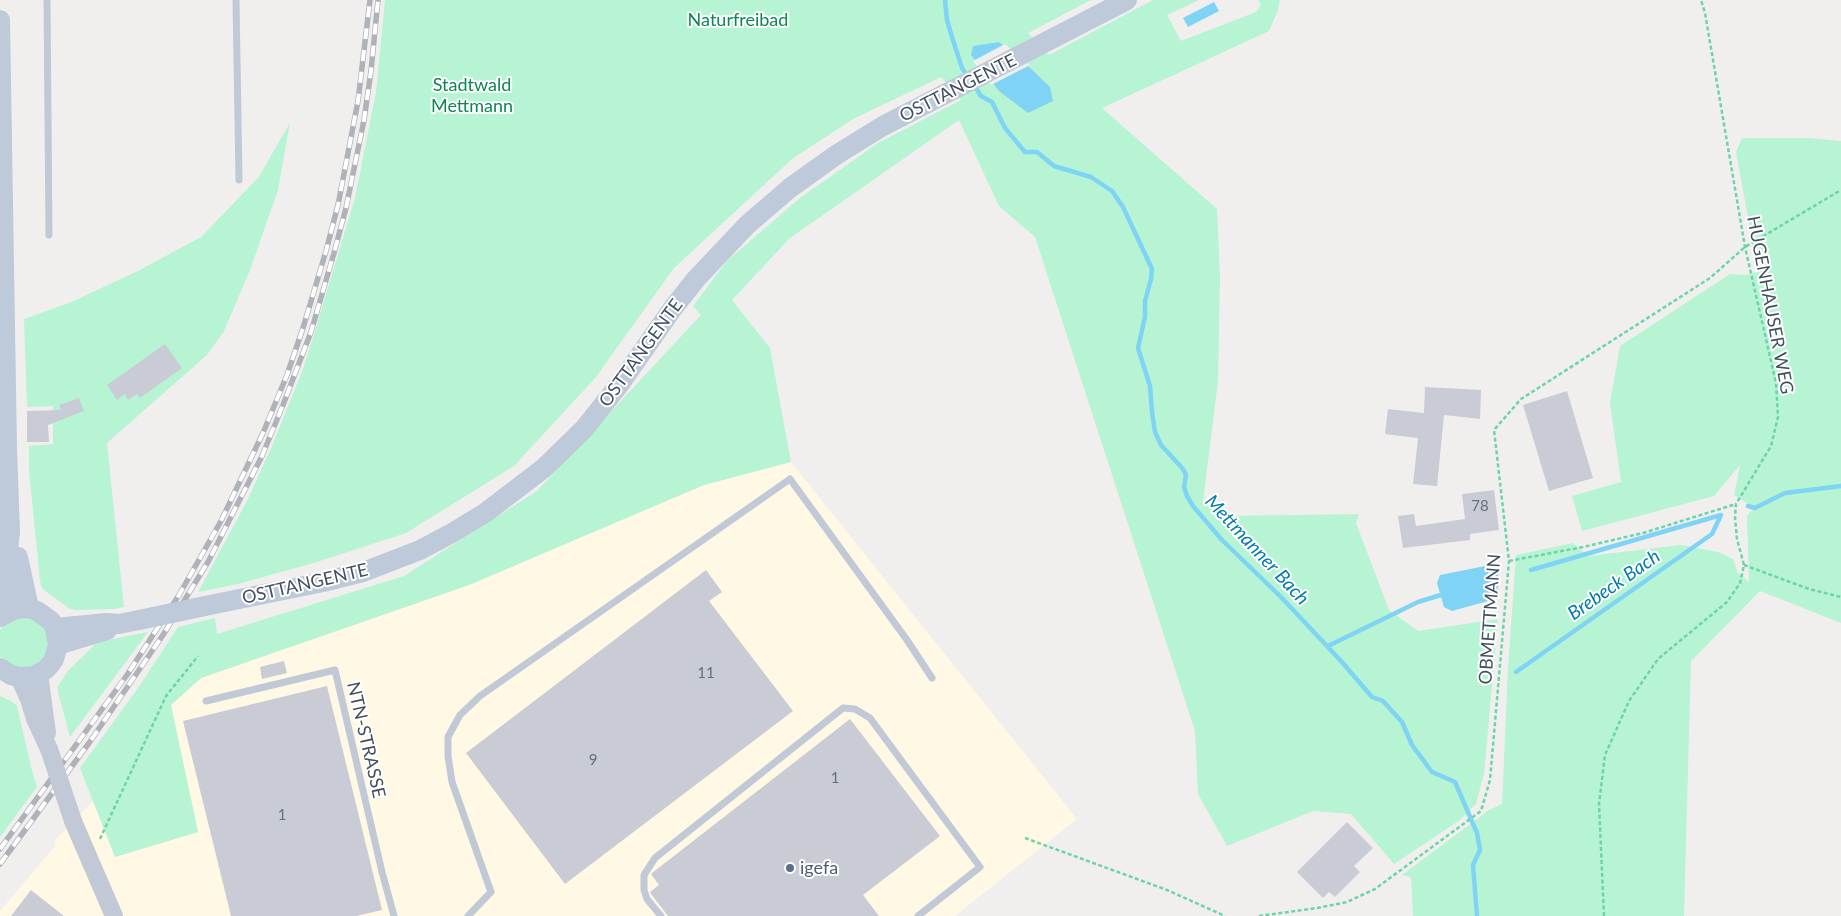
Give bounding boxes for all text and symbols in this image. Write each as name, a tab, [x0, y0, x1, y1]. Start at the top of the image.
park label: Naturfreibad	[688, 9, 788, 31]
street label: OSTTANGENTE	[896, 49, 1020, 127]
park label: Stadtwald Mettmann	[431, 74, 513, 116]
street label: HUGENHAUSER WEG	[1742, 214, 1798, 396]
street label: OSTTANGENTE	[595, 295, 687, 411]
water label: Mettmanner Bach	[1200, 490, 1314, 610]
house number: 78	[1471, 497, 1489, 515]
water label: Brebeck Bach	[1563, 545, 1665, 625]
street label: OBMETTMANN	[1475, 553, 1505, 685]
street label: OSTTANGENTE	[240, 559, 370, 609]
house number: 11	[697, 664, 715, 682]
street label: NTN-STRASSE	[342, 680, 390, 800]
house number: 9	[589, 751, 597, 769]
house number: 1	[831, 769, 839, 787]
house number: 1	[278, 806, 286, 824]
place label: igefa	[800, 857, 838, 879]
marker: igefa	[784, 862, 796, 874]

